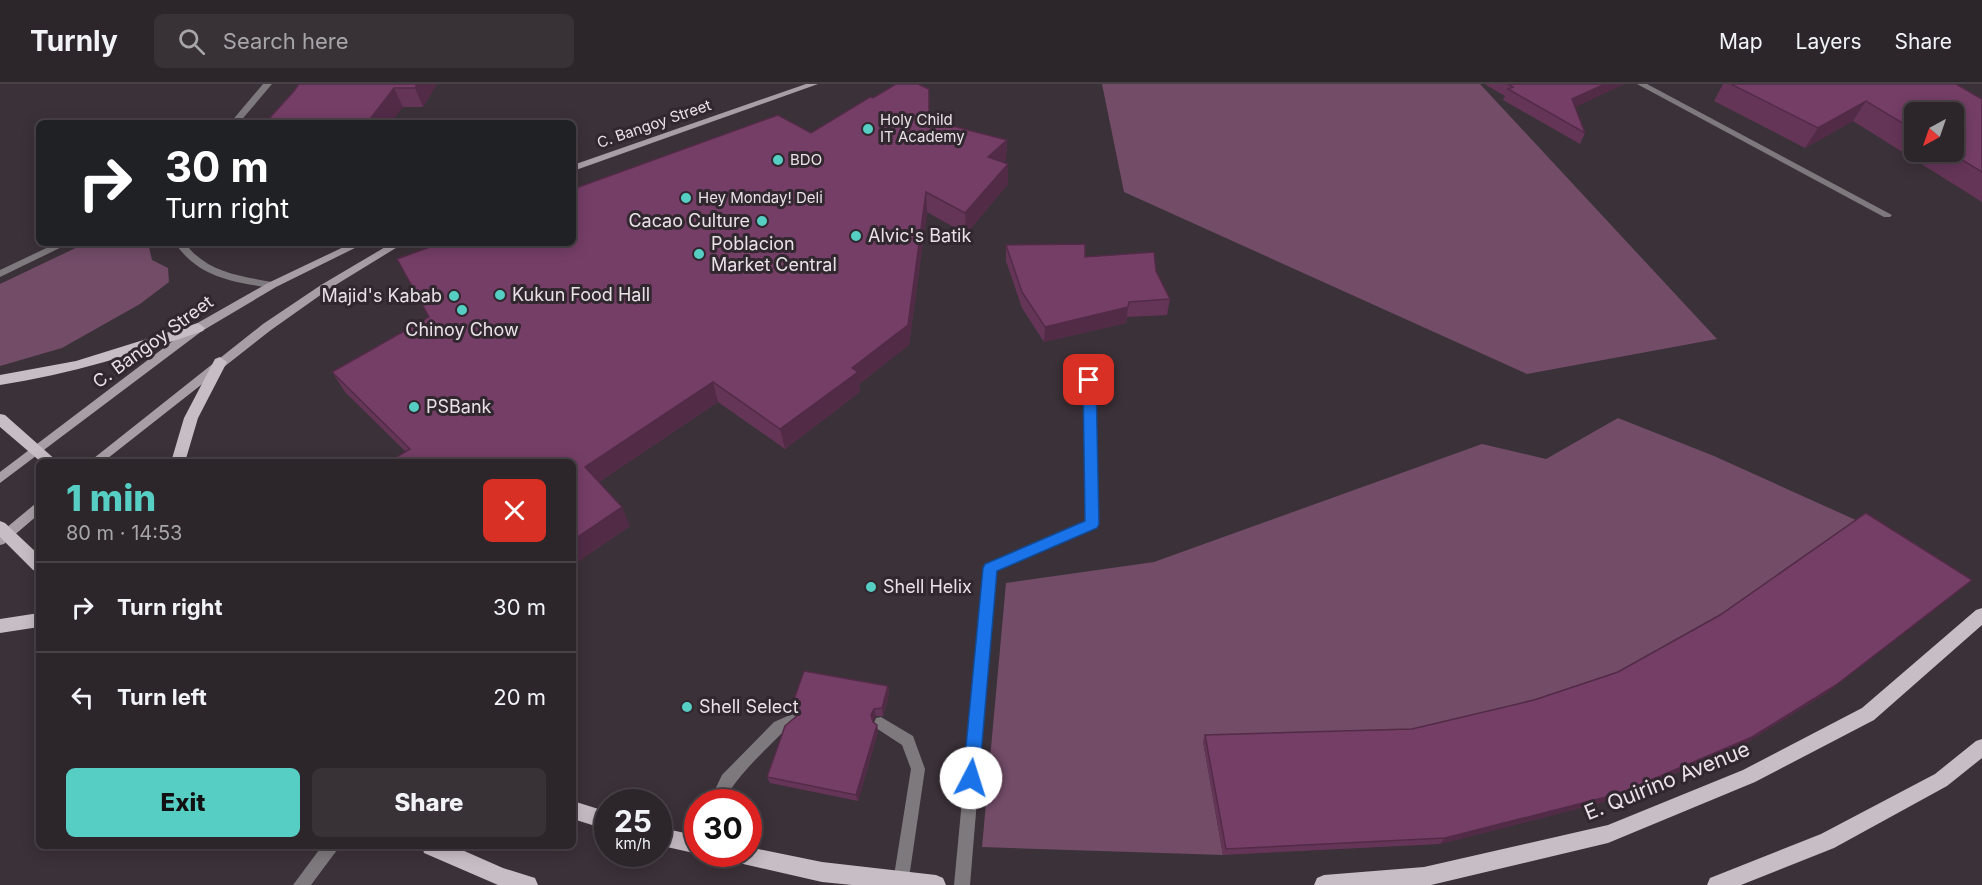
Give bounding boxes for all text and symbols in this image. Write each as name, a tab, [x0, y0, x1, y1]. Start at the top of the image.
search box	[154, 14, 574, 68]
text: Turnly	[30, 24, 118, 58]
icon: search	[175, 25, 208, 58]
text: Search here	[223, 28, 349, 54]
text: Map	[1719, 29, 1763, 54]
text: Layers	[1796, 29, 1862, 54]
text: Share	[1895, 29, 1952, 54]
street label: C. Bangoy Street	[594, 95, 713, 152]
north arrow	[1904, 102, 1964, 162]
map controls	[1904, 102, 1964, 162]
place label: Holy Child IT Academy	[880, 110, 965, 146]
marker: Holy Child IT Academy	[861, 122, 875, 136]
text: 30 m	[165, 141, 269, 192]
icon: right	[66, 144, 144, 222]
place label: BDO	[790, 150, 822, 169]
marker: BDO	[771, 153, 785, 167]
place label: Hey Monday! Deli	[698, 188, 823, 207]
marker: Hey Monday! Deli	[679, 191, 693, 205]
text: Turn right	[165, 192, 289, 225]
place label: Cacao Culture	[628, 210, 750, 231]
marker: Cacao Culture	[755, 214, 769, 228]
place label: Alvic's Batik	[868, 225, 971, 246]
marker: Alvic's Batik	[849, 229, 863, 243]
place label: Poblacion Market Central	[711, 233, 837, 275]
marker: Poblacion Market Central	[692, 247, 706, 261]
place label: Kukun Food Hall	[512, 284, 650, 305]
place label: Majid's Kabab	[321, 285, 442, 306]
marker: Kukun Food Hall	[493, 288, 507, 302]
marker: Majid's Kabab	[447, 289, 461, 303]
street label: C. Bangoy Street	[89, 291, 217, 392]
marker: Chinoy Chow	[455, 303, 469, 317]
place label: Chinoy Chow	[405, 319, 519, 340]
pin	[1063, 354, 1114, 405]
icon: arrive	[1072, 363, 1105, 396]
place label: PSBank	[426, 396, 492, 417]
marker: PSBank	[407, 400, 421, 414]
text: 1 min	[66, 476, 156, 520]
button: close	[483, 479, 546, 542]
text: 80 m · 14:53	[66, 521, 182, 545]
place label: Shell Helix	[883, 576, 972, 597]
marker: Shell Helix	[864, 580, 878, 594]
icon: right	[66, 591, 99, 624]
text: Turn right	[117, 594, 223, 620]
text: 30 m	[493, 594, 546, 620]
icon: left	[66, 681, 99, 714]
text: Turn left	[117, 684, 207, 710]
text: 20 m	[493, 684, 546, 710]
place label: Shell Select	[699, 696, 799, 717]
marker: Shell Select	[680, 700, 694, 714]
street label: E. Quirino Avenue	[1580, 736, 1753, 825]
position arrow	[939, 746, 1003, 810]
button: Exit	[66, 768, 300, 837]
button: Share	[312, 768, 546, 837]
speed limit sign: 30	[684, 789, 762, 867]
text: 25	[614, 803, 652, 839]
text: km/h	[615, 834, 651, 853]

